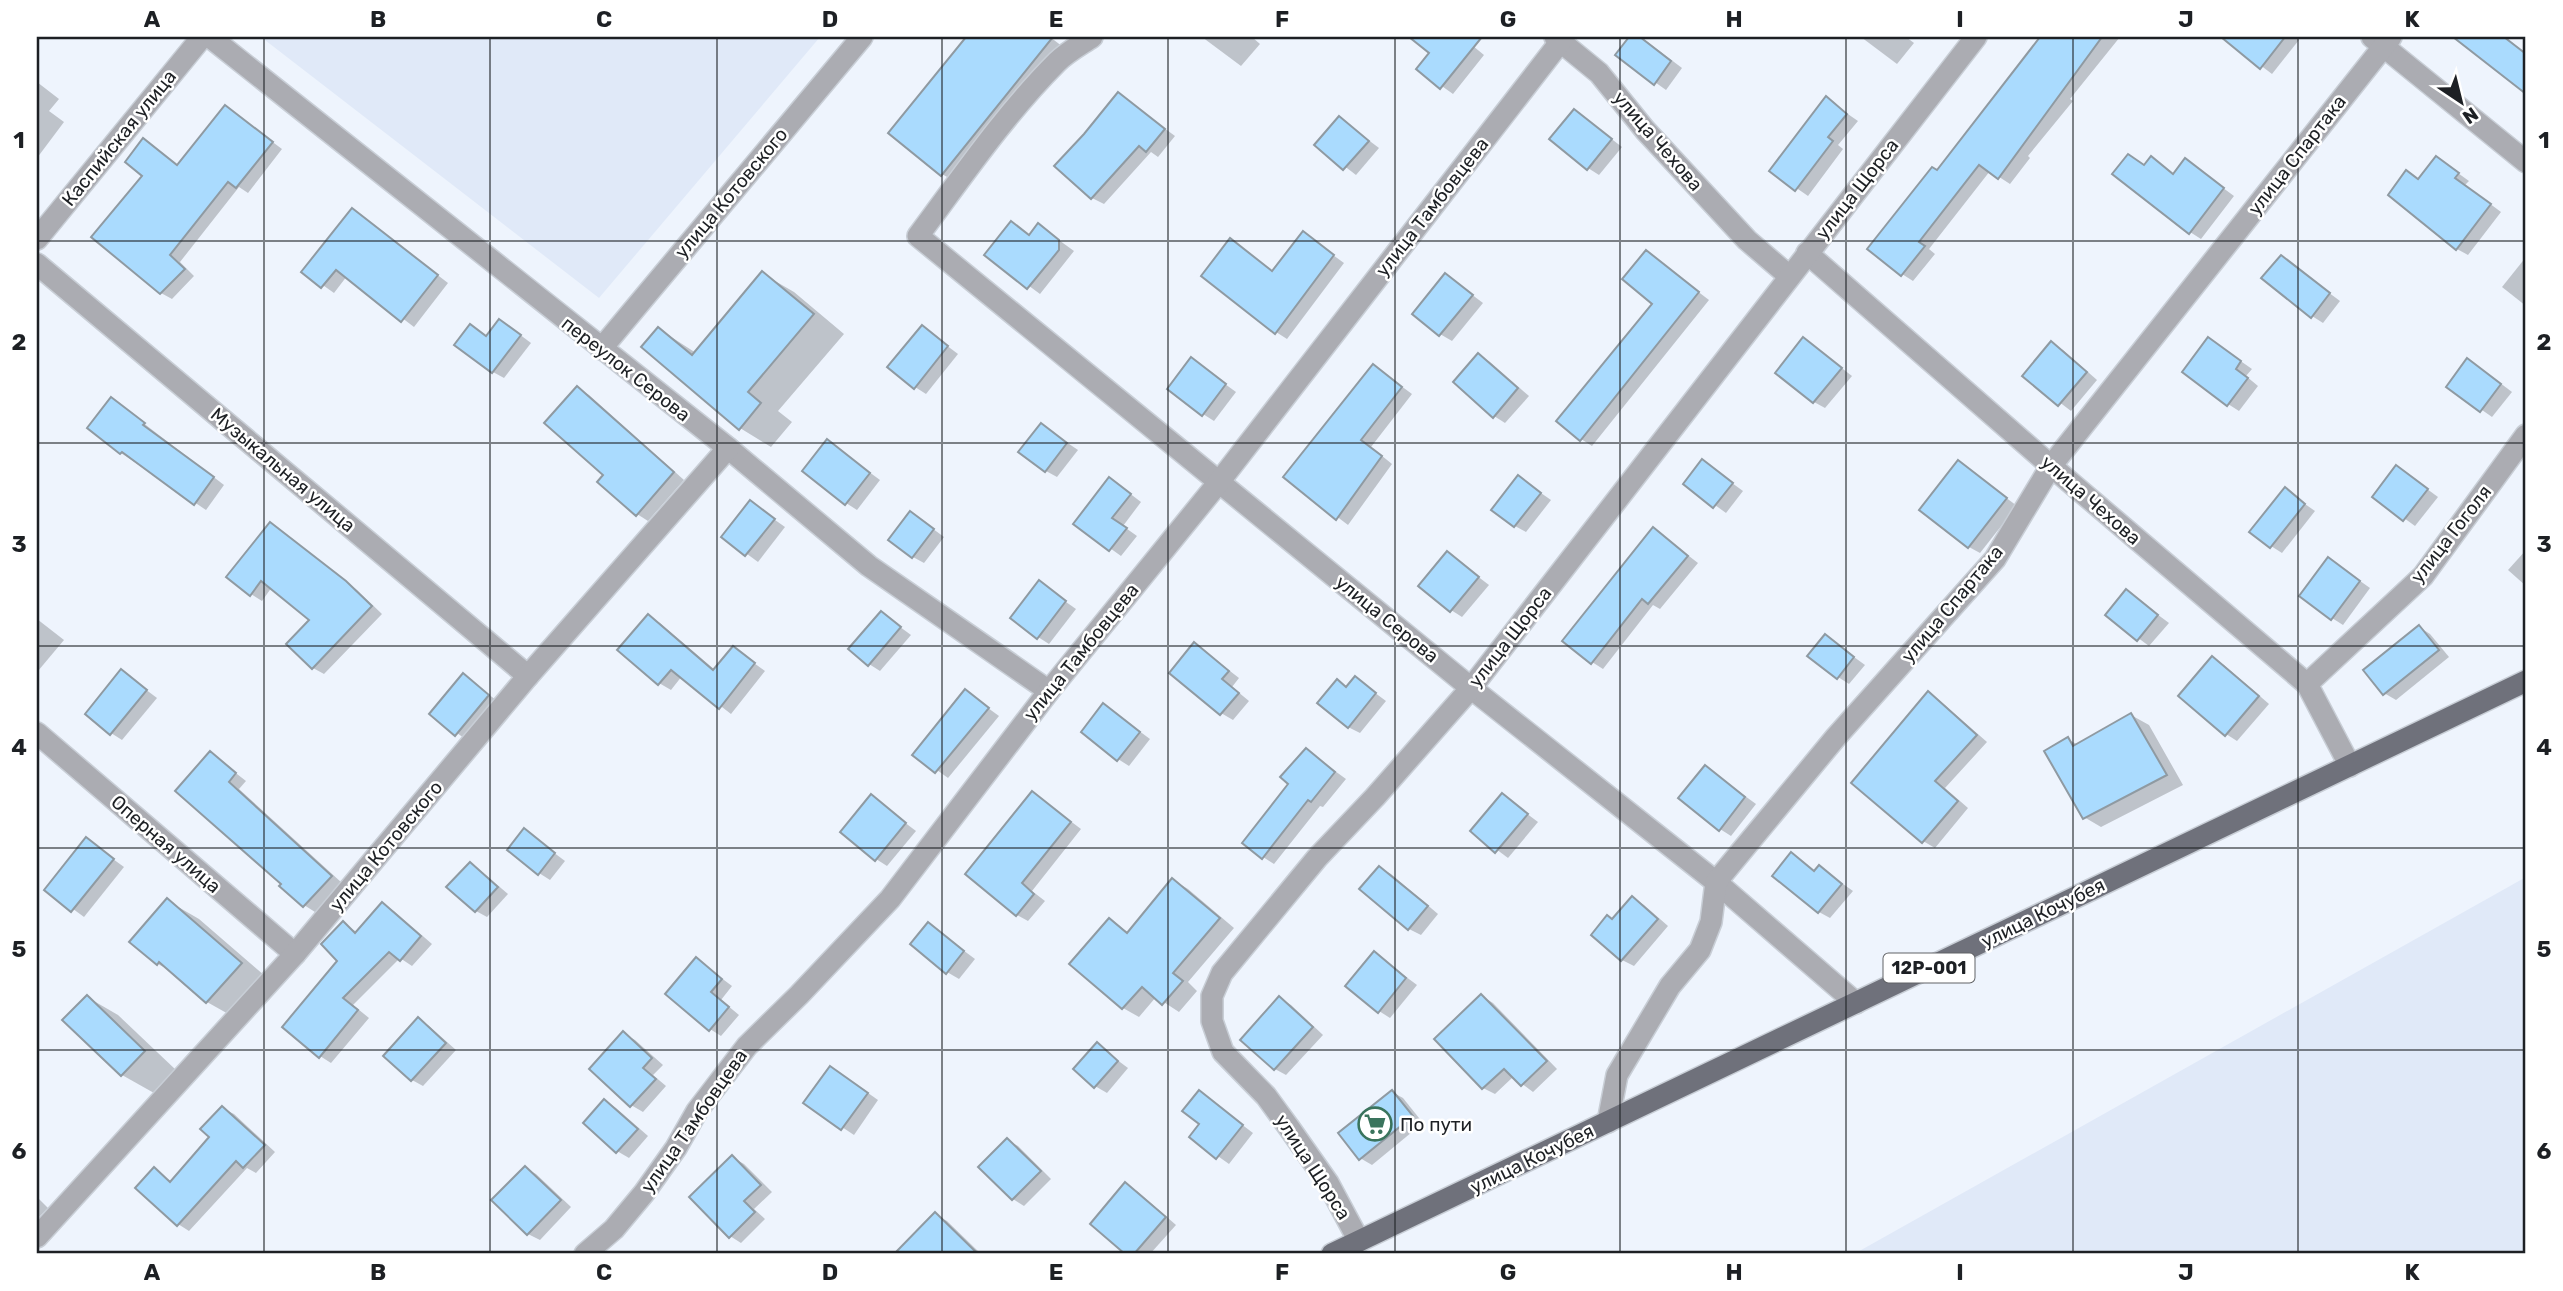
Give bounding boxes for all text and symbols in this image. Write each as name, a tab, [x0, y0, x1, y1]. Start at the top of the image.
text: A	[144, 5, 161, 33]
text: B	[370, 5, 386, 33]
text: C	[596, 5, 612, 33]
text: D	[822, 5, 838, 33]
text: E	[1049, 5, 1063, 33]
text: F	[1275, 5, 1289, 33]
text: G	[1500, 5, 1516, 33]
text: H	[1725, 5, 1743, 33]
text: I	[1956, 5, 1964, 33]
text: J	[2178, 5, 2194, 33]
text: K	[2404, 5, 2420, 33]
street label: Каспийская улица	[57, 65, 181, 211]
north arrow	[2426, 66, 2496, 136]
street label: улица Чехова	[1608, 86, 1708, 196]
street label: улица Спартака	[2243, 90, 2351, 220]
text: N	[2458, 102, 2483, 129]
street label: улица Котовского	[670, 123, 792, 263]
text: 1	[13, 126, 25, 154]
text: 1	[2538, 126, 2550, 154]
street label: улица Тамбовцева	[1371, 133, 1493, 281]
street label: улица Щорса	[1811, 134, 1903, 244]
street label: переулок Серова	[557, 312, 695, 426]
text: 2	[12, 328, 26, 356]
text: 2	[2537, 328, 2551, 356]
street label: Музыкальная улица	[206, 403, 360, 537]
street label: улица Чехова	[2036, 450, 2146, 550]
street label: улица Гоголя	[2406, 480, 2496, 588]
text: 3	[11, 530, 27, 558]
text: 3	[2536, 530, 2552, 558]
street label: улица Спартака	[1896, 541, 2008, 667]
street label: улица Серова	[1331, 570, 1443, 668]
street label: улица Тамбовцева	[1019, 579, 1143, 725]
street label: улица Щорса	[1464, 582, 1556, 692]
text: 4	[11, 733, 27, 761]
text: 4	[2536, 733, 2552, 761]
street label: улица Котовского	[325, 776, 447, 916]
street label: Оперная улица	[106, 790, 226, 898]
street label: улица Кочубея	[1977, 873, 2109, 953]
text: 5	[12, 935, 27, 963]
text: 5	[2537, 935, 2552, 963]
road number: 12Р-001	[1884, 953, 1974, 982]
street label: улица Тамбовцева	[636, 1045, 752, 1197]
supermarket icon: По пути	[1356, 1105, 1394, 1143]
street label: улица Щорса	[1270, 1110, 1356, 1224]
place label: По пути	[1400, 1113, 1472, 1136]
street label: улица Кочубея	[1466, 1119, 1598, 1199]
text: 6	[12, 1137, 27, 1165]
text: 6	[2537, 1137, 2552, 1165]
text: A	[144, 1258, 161, 1286]
text: B	[370, 1258, 386, 1286]
text: C	[596, 1258, 612, 1286]
text: D	[822, 1258, 838, 1286]
text: E	[1049, 1258, 1063, 1286]
text: F	[1275, 1258, 1289, 1286]
text: G	[1500, 1258, 1516, 1286]
text: H	[1725, 1258, 1743, 1286]
text: I	[1956, 1258, 1964, 1286]
text: J	[2178, 1258, 2194, 1286]
text: K	[2404, 1258, 2420, 1286]

